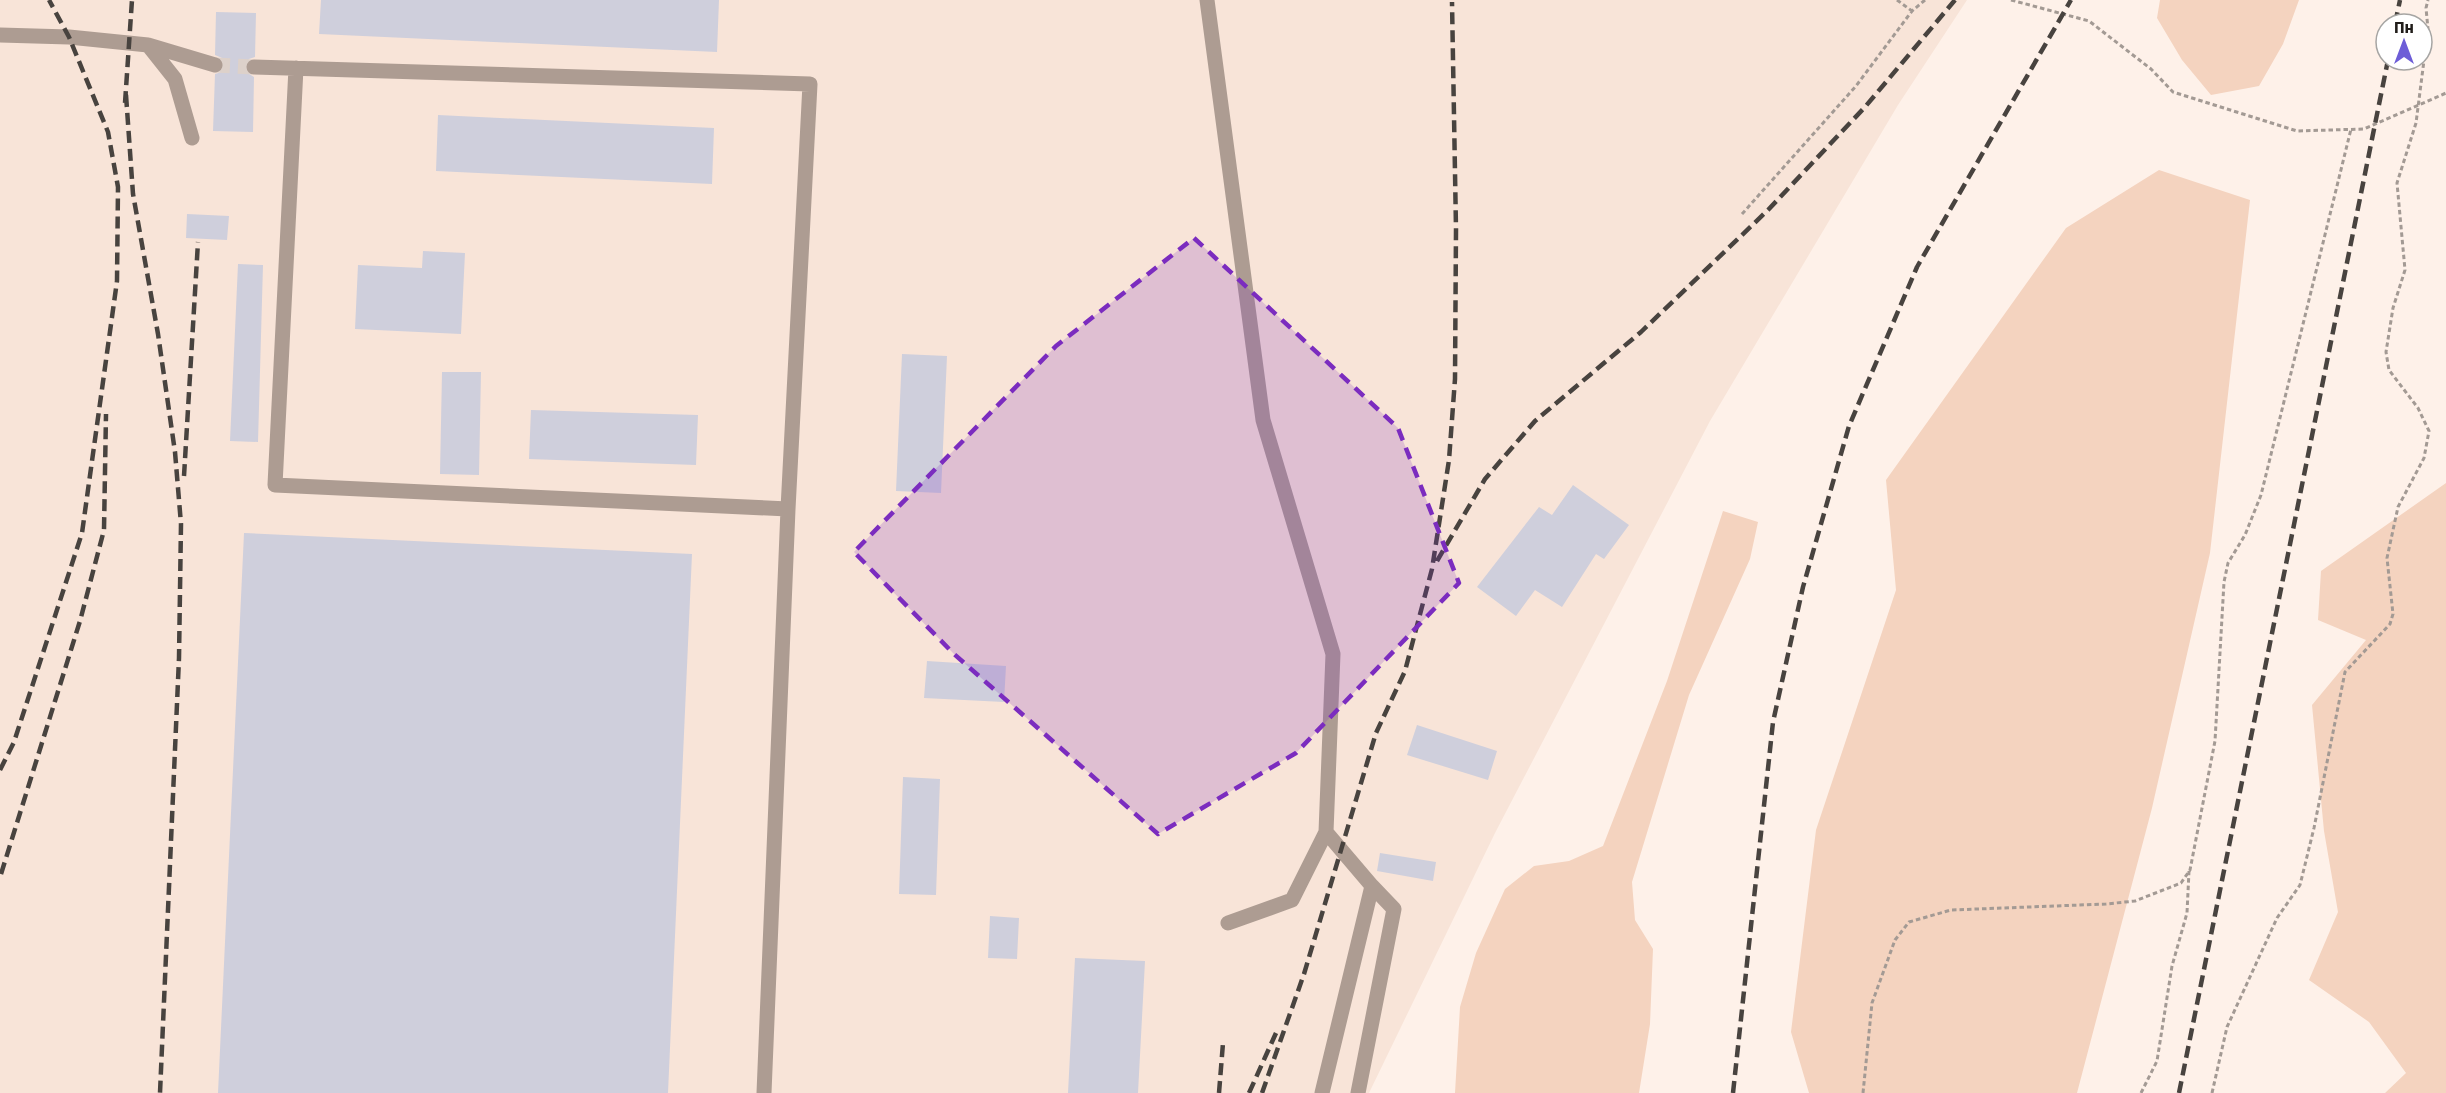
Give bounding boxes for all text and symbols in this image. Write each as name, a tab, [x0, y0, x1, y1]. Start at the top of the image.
north arrow	[2374, 12, 2434, 72]
text: Пн	[2394, 18, 2414, 37]

